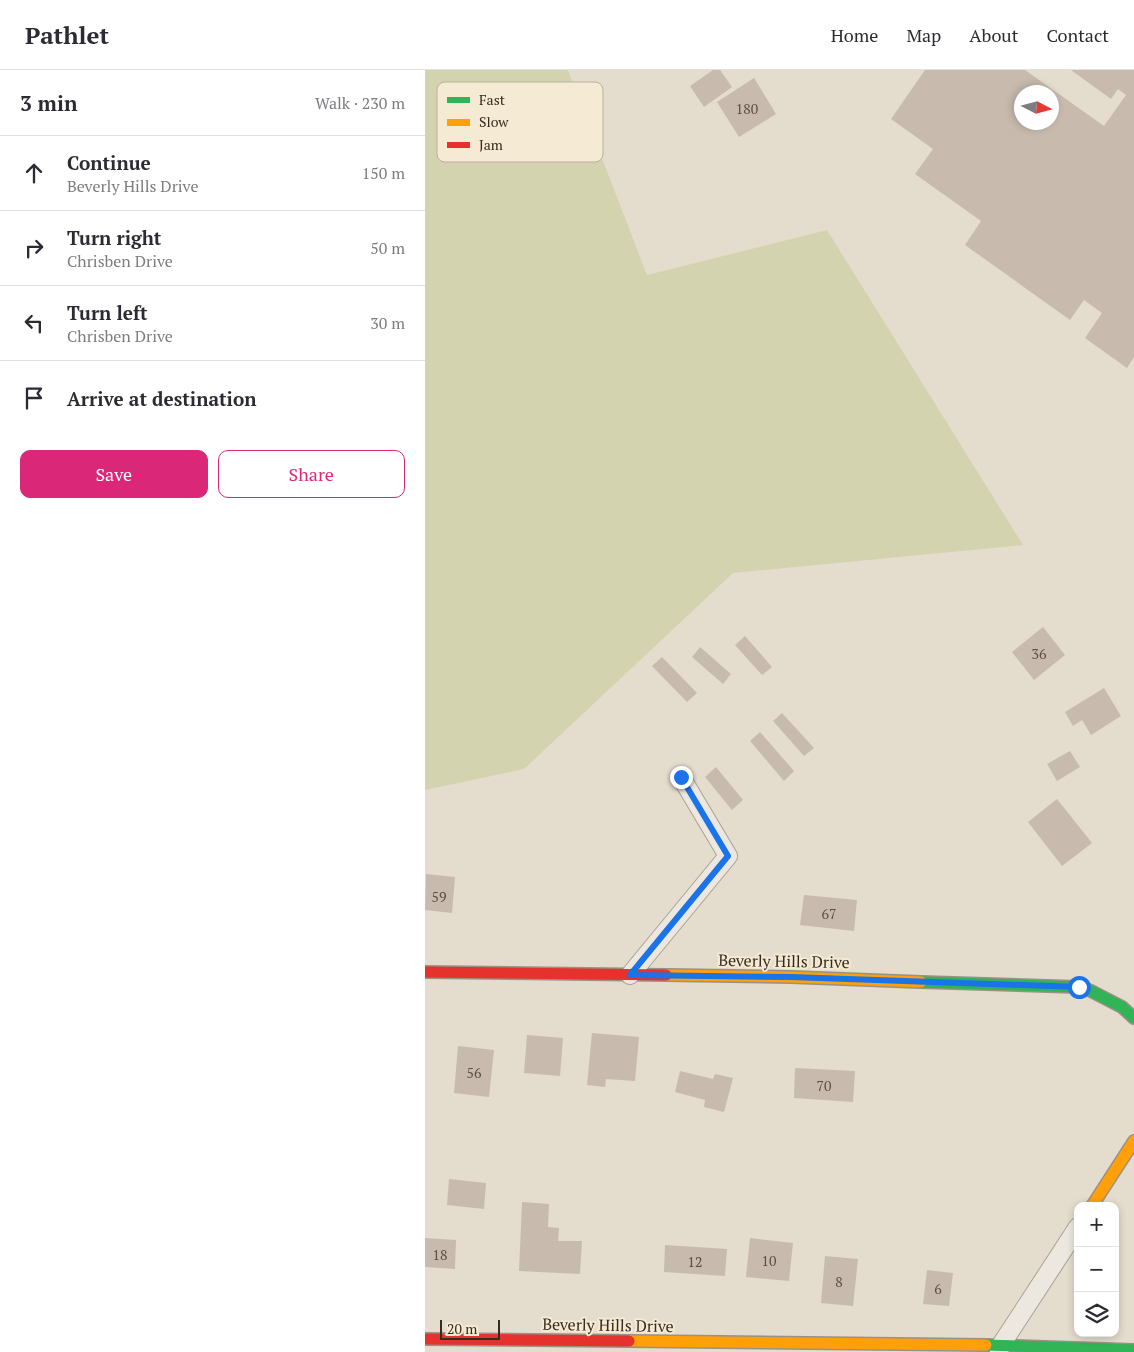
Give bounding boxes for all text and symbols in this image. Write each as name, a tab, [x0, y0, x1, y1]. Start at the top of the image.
text: Pathlet	[25, 19, 109, 51]
text: Home	[831, 23, 878, 47]
text: Map	[906, 23, 941, 47]
text: About	[969, 23, 1018, 47]
text: Contact	[1046, 23, 1109, 47]
legend	[437, 82, 603, 162]
north arrow	[1014, 85, 1059, 130]
text: 3 min	[20, 89, 77, 117]
text: Fast	[479, 90, 506, 109]
text: Walk · 230 m	[315, 92, 405, 114]
house number: 180	[736, 99, 758, 118]
text: Slow	[479, 112, 509, 131]
text: Jam	[479, 135, 503, 154]
text: Continue	[67, 150, 151, 175]
icon: ahead	[20, 159, 48, 187]
text: 150 m	[362, 162, 405, 184]
text: Beverly Hills Drive	[67, 175, 198, 197]
text: Turn right	[67, 225, 161, 250]
icon: right	[20, 234, 48, 262]
text: 50 m	[370, 237, 405, 259]
text: Chrisben Drive	[67, 250, 173, 272]
text: Turn left	[67, 300, 148, 325]
icon: left	[20, 309, 48, 337]
text: 30 m	[370, 312, 405, 334]
text: Chrisben Drive	[67, 325, 173, 347]
icon: arrive	[20, 384, 48, 412]
text: Arrive at destination	[67, 386, 256, 411]
button: Save	[20, 450, 208, 498]
button: Share	[218, 450, 405, 498]
house number: 36	[1032, 644, 1047, 663]
route end	[670, 766, 693, 789]
house number: 59	[432, 887, 446, 906]
house number: 67	[822, 904, 836, 923]
street label: Beverly Hills Drive	[718, 949, 850, 973]
route start	[1068, 976, 1091, 999]
house number: 56	[467, 1063, 482, 1082]
house number: 70	[817, 1076, 831, 1095]
map controls	[1074, 1202, 1119, 1337]
button: +	[1074, 1202, 1119, 1247]
house number: 18	[433, 1245, 447, 1264]
button: −	[1074, 1247, 1119, 1292]
house number: 10	[762, 1251, 776, 1270]
house number: 12	[688, 1252, 702, 1271]
house number: 8	[835, 1272, 843, 1291]
house number: 6	[934, 1279, 942, 1298]
button: layers	[1074, 1292, 1119, 1337]
street label: Beverly Hills Drive	[542, 1313, 674, 1337]
scale bar	[440, 1317, 500, 1340]
text: 20 m	[447, 1319, 477, 1338]

